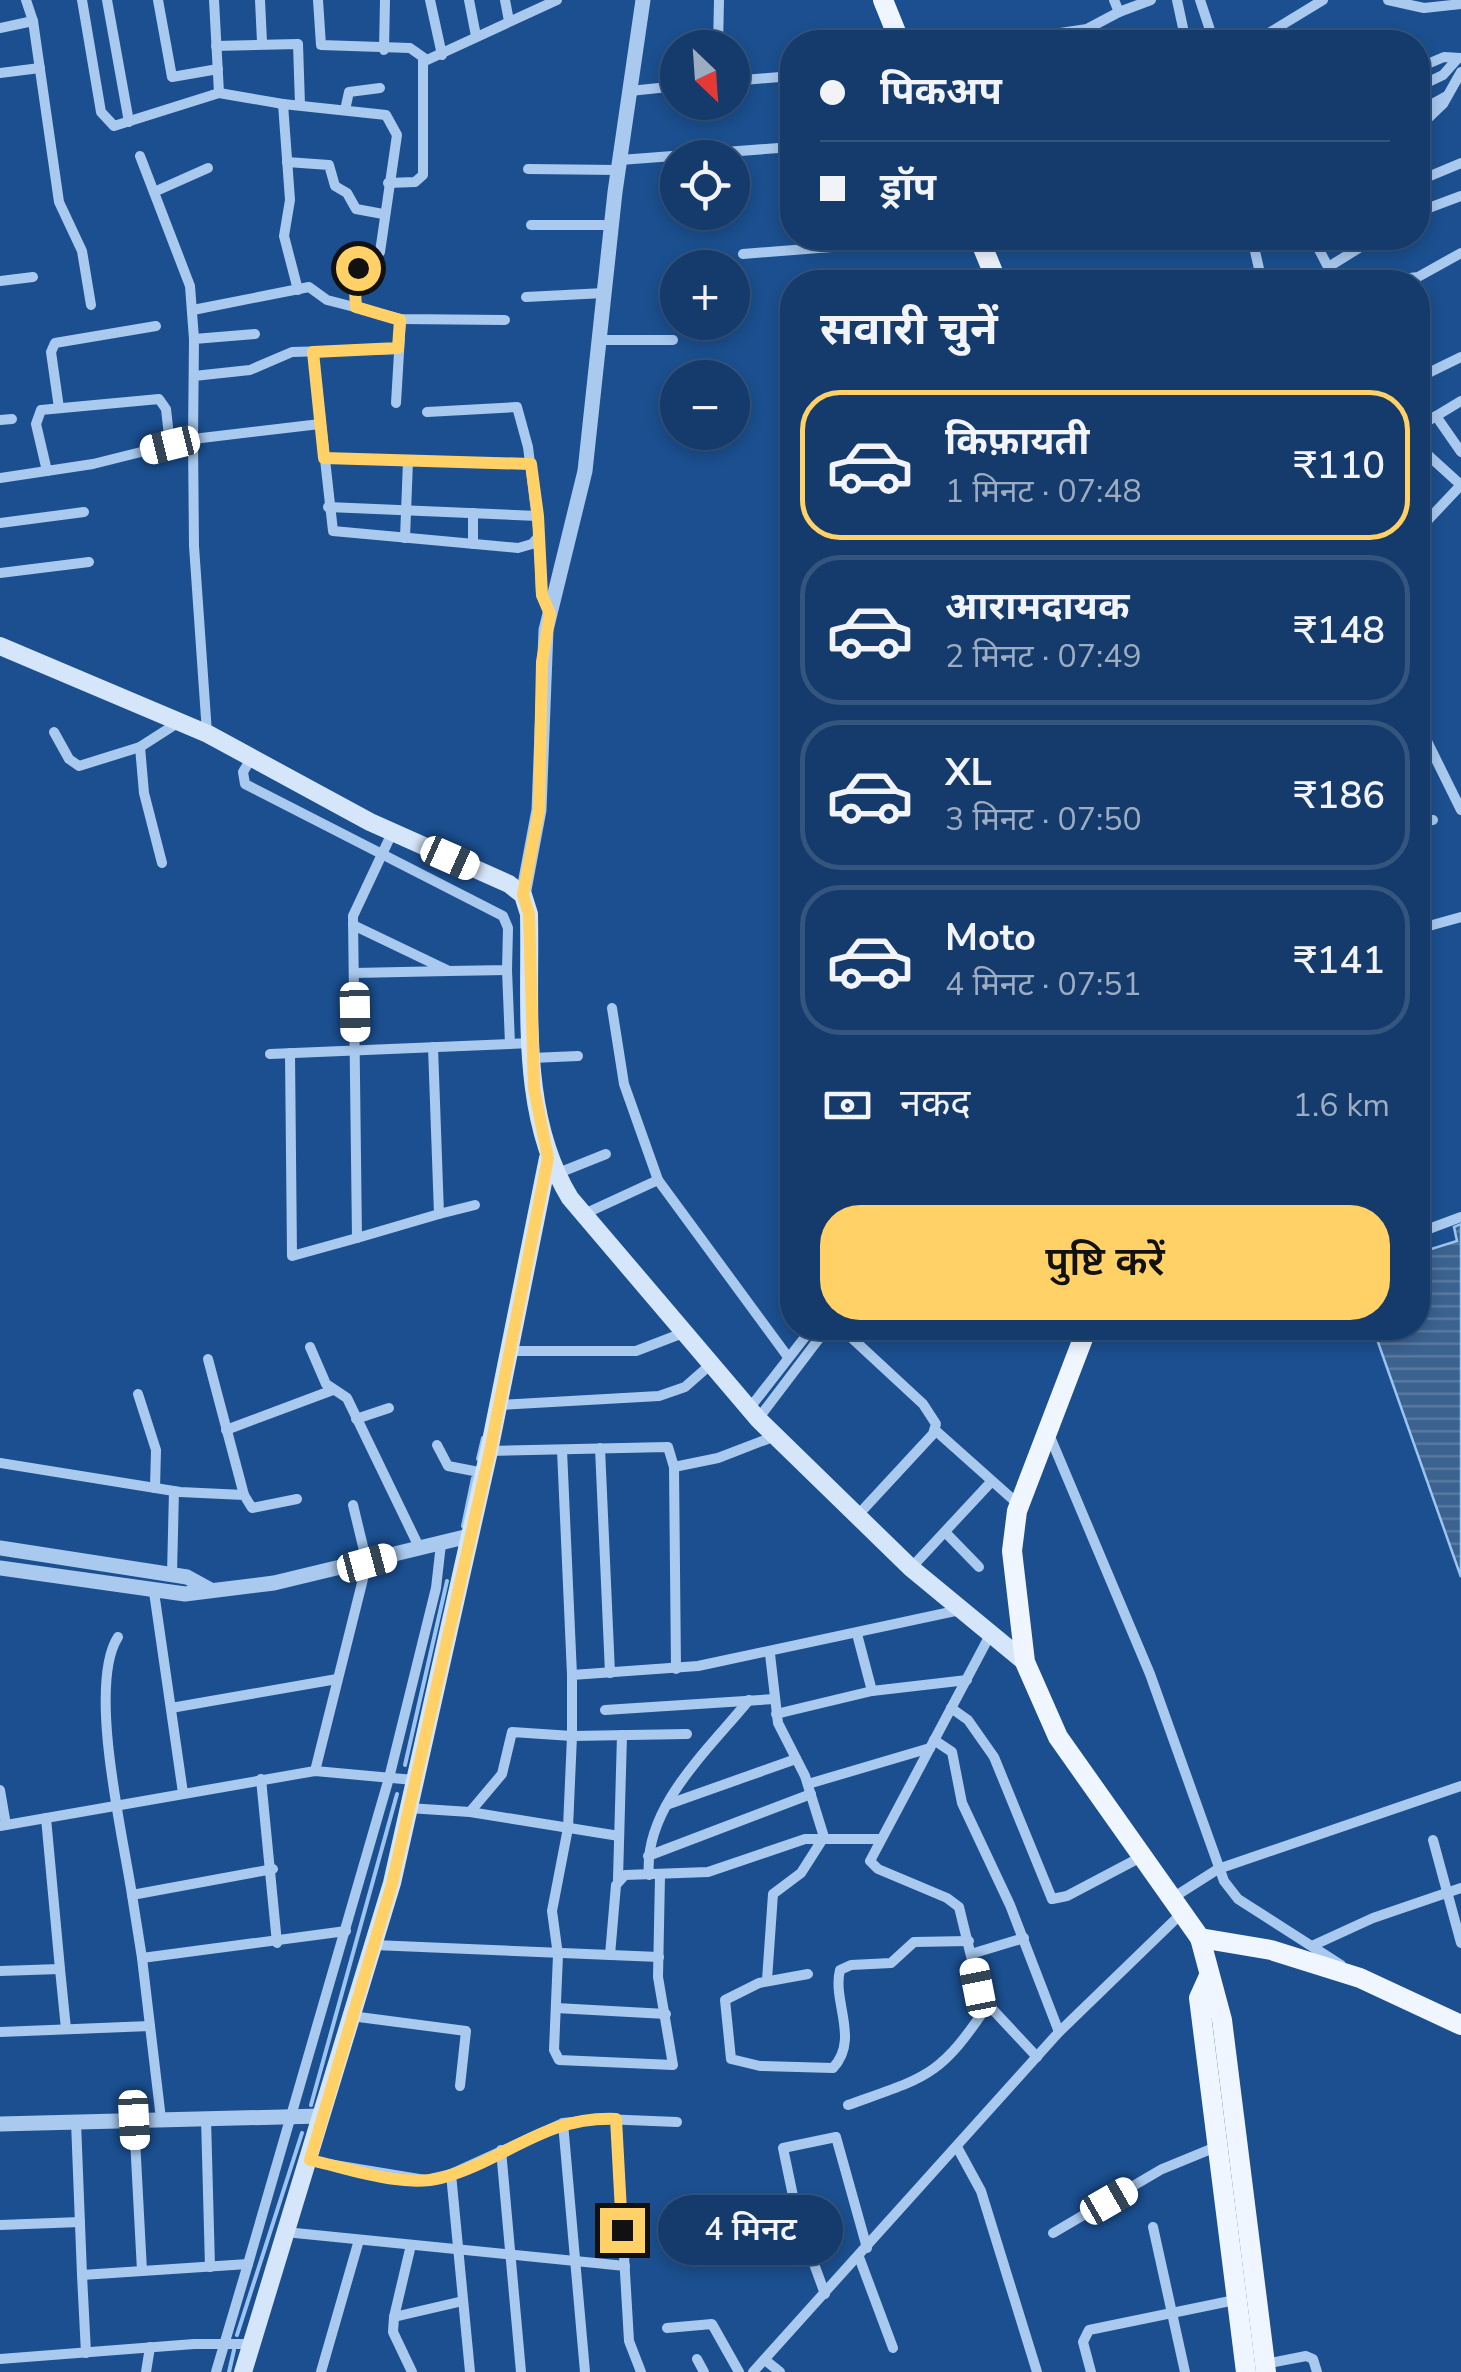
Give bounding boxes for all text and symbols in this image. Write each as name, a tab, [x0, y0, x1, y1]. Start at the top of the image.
north arrow	[660, 30, 750, 120]
map controls	[660, 30, 750, 450]
text: पिकअप	[880, 66, 1002, 117]
button: locate	[660, 140, 750, 230]
text: ड्रॉप	[880, 162, 936, 213]
route start	[336, 246, 381, 291]
button: +	[660, 250, 750, 340]
text: सवारी चुनें	[820, 299, 998, 360]
button: −	[660, 360, 750, 450]
text: किफ़ायती	[945, 416, 1089, 467]
icon: car	[825, 420, 915, 510]
car	[137, 423, 203, 467]
text: ₹110	[1294, 440, 1385, 491]
text: 1 मिनट · 07:48	[945, 470, 1142, 513]
text: आरामदायक	[945, 581, 1129, 632]
icon: car	[825, 585, 915, 675]
text: ₹148	[1294, 605, 1385, 656]
text: 2 मिनट · 07:49	[945, 635, 1142, 678]
text: XL	[945, 747, 992, 798]
icon: car	[825, 750, 915, 840]
text: ₹186	[1294, 770, 1385, 821]
text: 3 मिनट · 07:50	[945, 798, 1142, 841]
car	[416, 832, 484, 884]
text: Moto	[945, 912, 1036, 963]
icon: car	[825, 915, 915, 1005]
text: ₹141	[1294, 935, 1385, 986]
text: 4 मिनट · 07:51	[945, 963, 1142, 1006]
car	[339, 982, 371, 1042]
icon: cash	[820, 1078, 875, 1133]
text: नकद	[900, 1078, 970, 1129]
text: 1.6 km	[1293, 1084, 1390, 1127]
button: पुष्टि करें	[820, 1205, 1390, 1320]
car	[334, 1541, 400, 1585]
car	[958, 1956, 998, 2020]
car	[117, 2089, 151, 2151]
car	[1076, 2173, 1142, 2229]
callout: 4 मिनट	[657, 2195, 842, 2265]
route end	[600, 2208, 645, 2253]
text: 4 मिनट	[704, 2208, 797, 2251]

